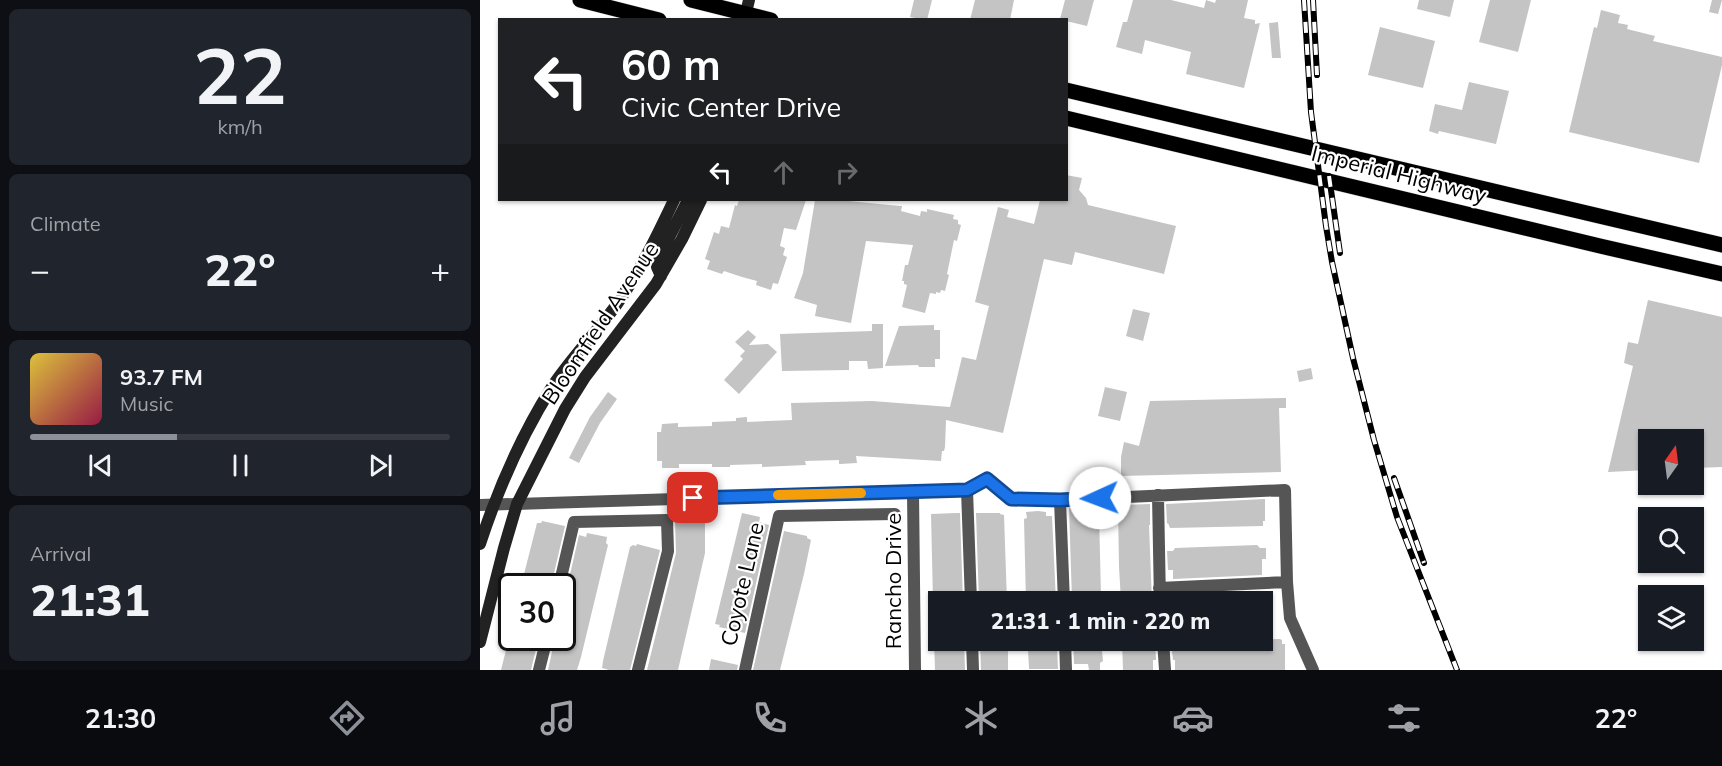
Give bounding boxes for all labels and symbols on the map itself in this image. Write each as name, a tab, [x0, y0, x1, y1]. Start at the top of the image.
street label: Imperial Highway	[1309, 139, 1490, 209]
street label: Bloomfield Avenue	[535, 236, 665, 410]
north arrow	[1638, 429, 1704, 495]
position arrow	[1068, 466, 1132, 530]
pin	[667, 472, 718, 523]
street label: Rancho Drive	[879, 513, 907, 649]
street label: Coyote Lane	[714, 519, 770, 649]
speed limit sign: 30	[498, 573, 576, 651]

